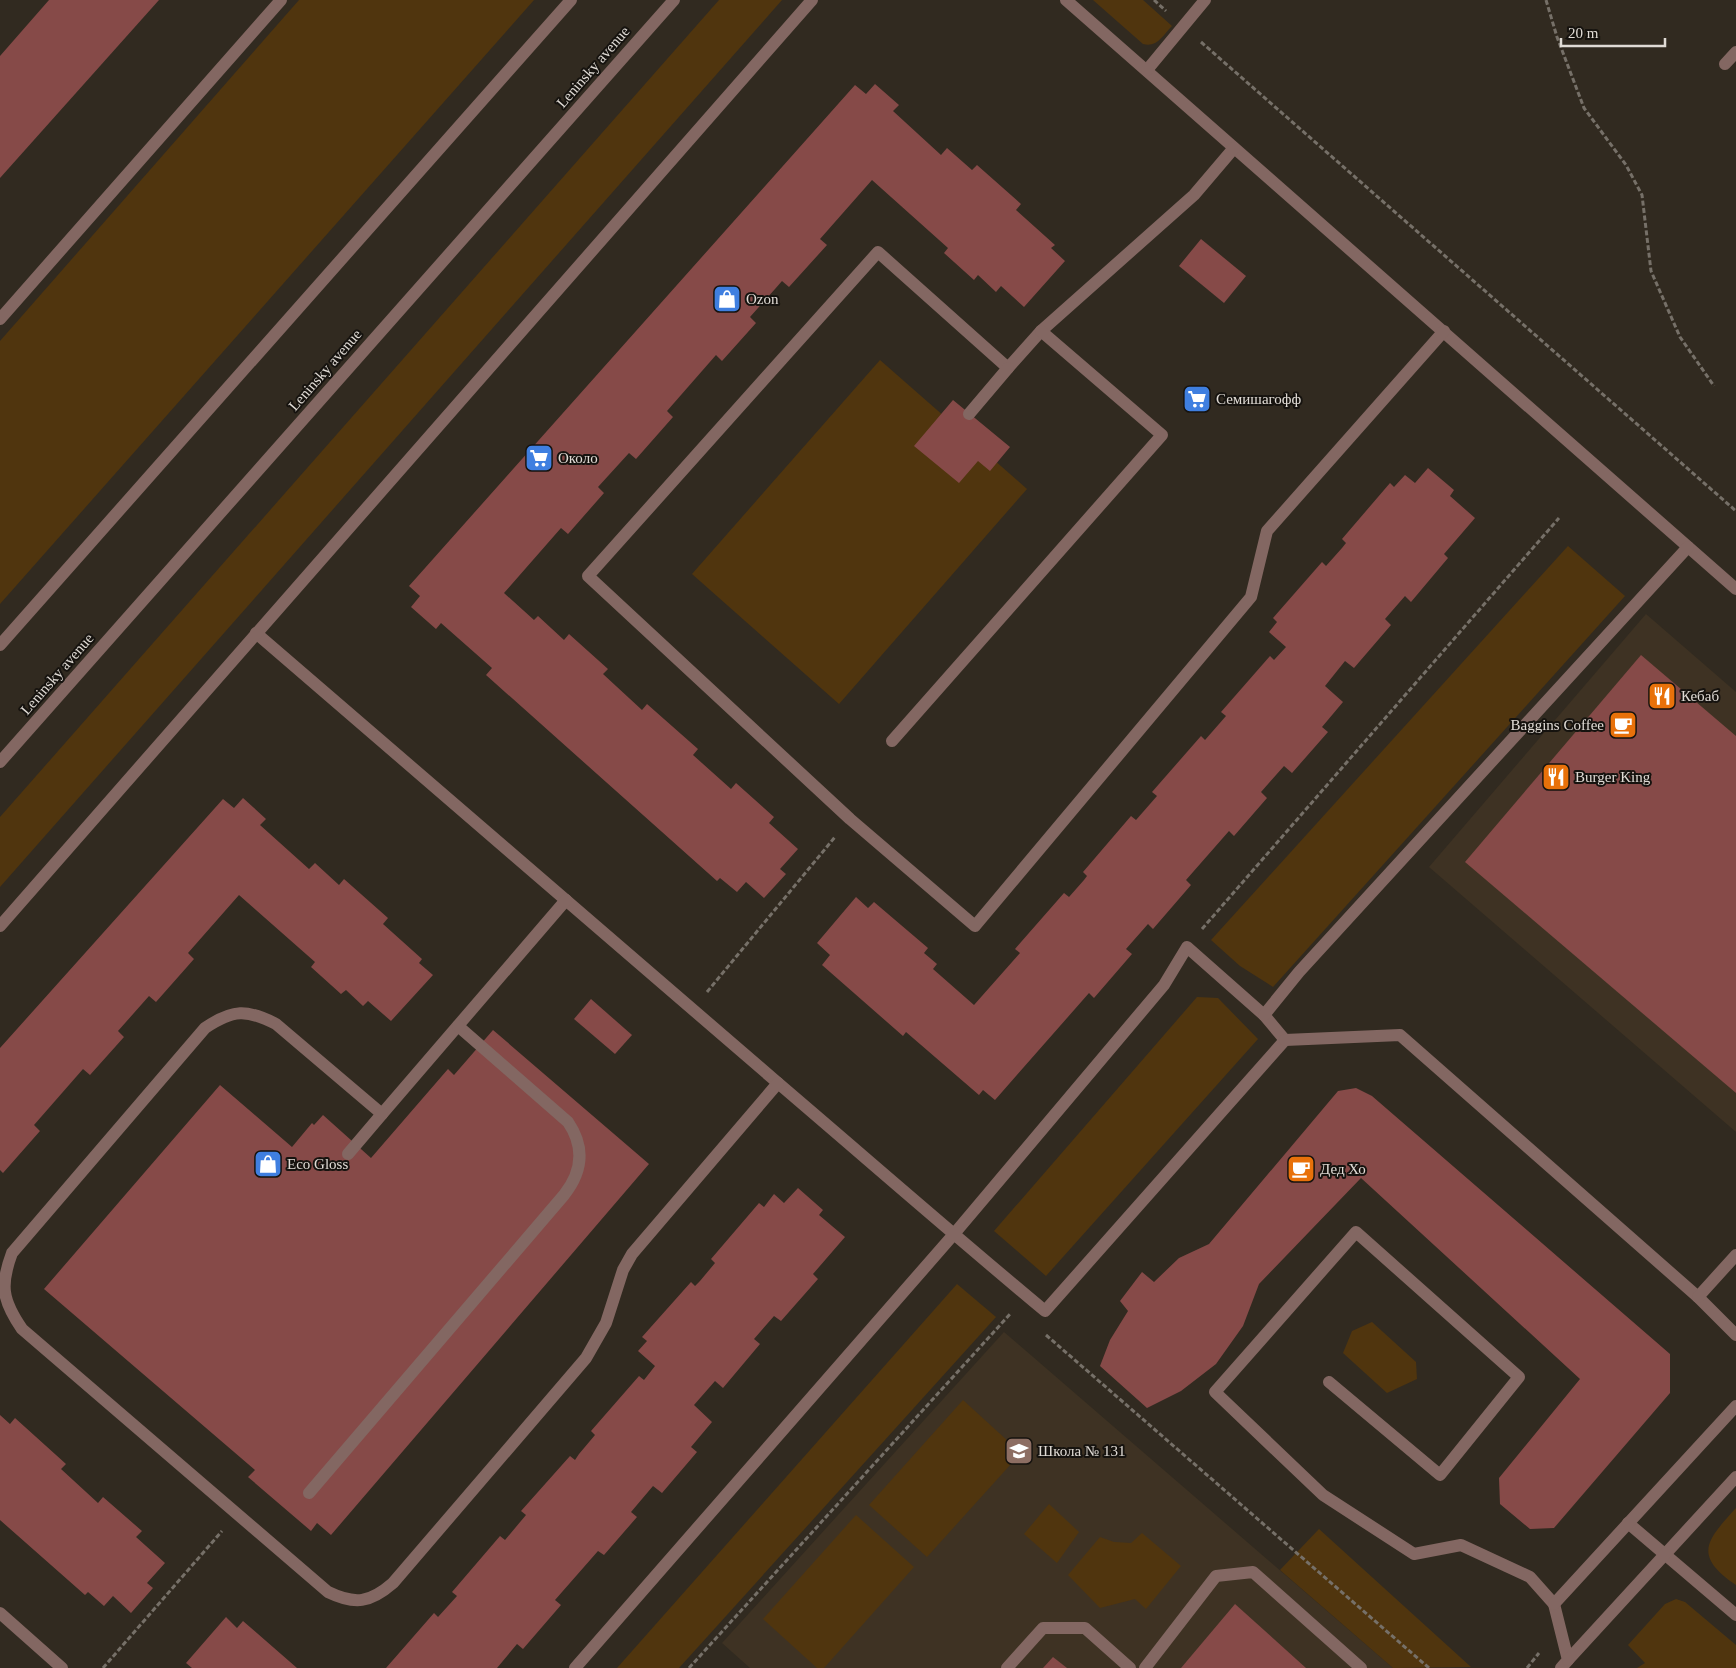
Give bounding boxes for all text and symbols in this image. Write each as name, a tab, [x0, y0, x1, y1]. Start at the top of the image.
scale bar	[1561, 15, 1665, 47]
street label: Leninsky avenue	[553, 23, 633, 111]
text: 20 m	[1568, 25, 1599, 41]
shop icon: Ozon	[712, 284, 742, 314]
place label: Ozon	[746, 291, 779, 307]
street label: Leninsky avenue	[285, 326, 365, 414]
supermarket icon: Семишагофф	[1182, 384, 1212, 414]
place label: Семишагофф	[1216, 391, 1301, 407]
supermarket icon: Около	[524, 443, 554, 473]
place label: Около	[558, 450, 598, 466]
street label: Leninsky avenue	[17, 630, 97, 718]
restaurant icon: Кебаб	[1647, 681, 1677, 711]
place label: Кебаб	[1681, 688, 1719, 704]
cafe icon: Baggins Coffee	[1608, 710, 1638, 740]
place label: Baggins Coffee	[1511, 717, 1604, 733]
restaurant icon: Burger King	[1541, 762, 1571, 792]
place label: Burger King	[1575, 769, 1651, 785]
shop icon: Eco Gloss	[253, 1149, 283, 1179]
cafe icon: Дед Хо	[1286, 1154, 1316, 1184]
place label: Eco Gloss	[287, 1156, 348, 1172]
place label: Дед Хо	[1320, 1161, 1366, 1177]
school or university icon: Школа № 131	[1004, 1436, 1034, 1466]
place label: Школа № 131	[1038, 1443, 1125, 1459]

